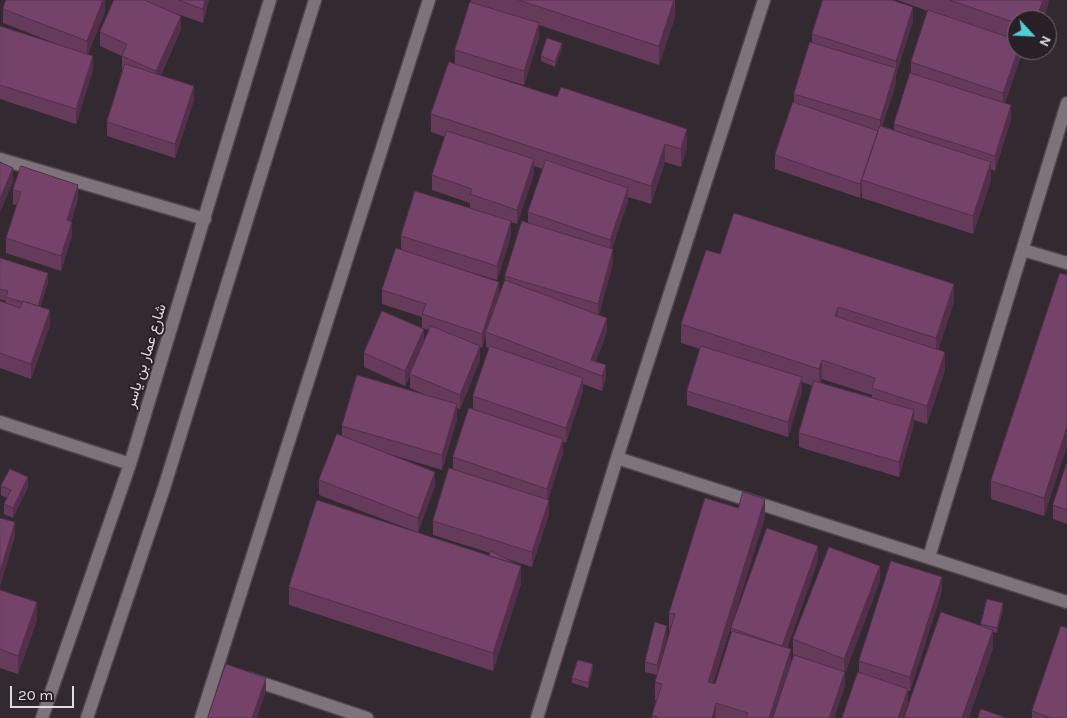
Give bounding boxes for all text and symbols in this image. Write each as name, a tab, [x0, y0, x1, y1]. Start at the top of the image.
north arrow	[1007, 10, 1057, 60]
text: N	[1035, 33, 1055, 49]
street label: شارع عمار بن ياسر	[122, 302, 170, 410]
scale bar	[12, 676, 76, 708]
text: 20 m	[18, 686, 53, 704]

